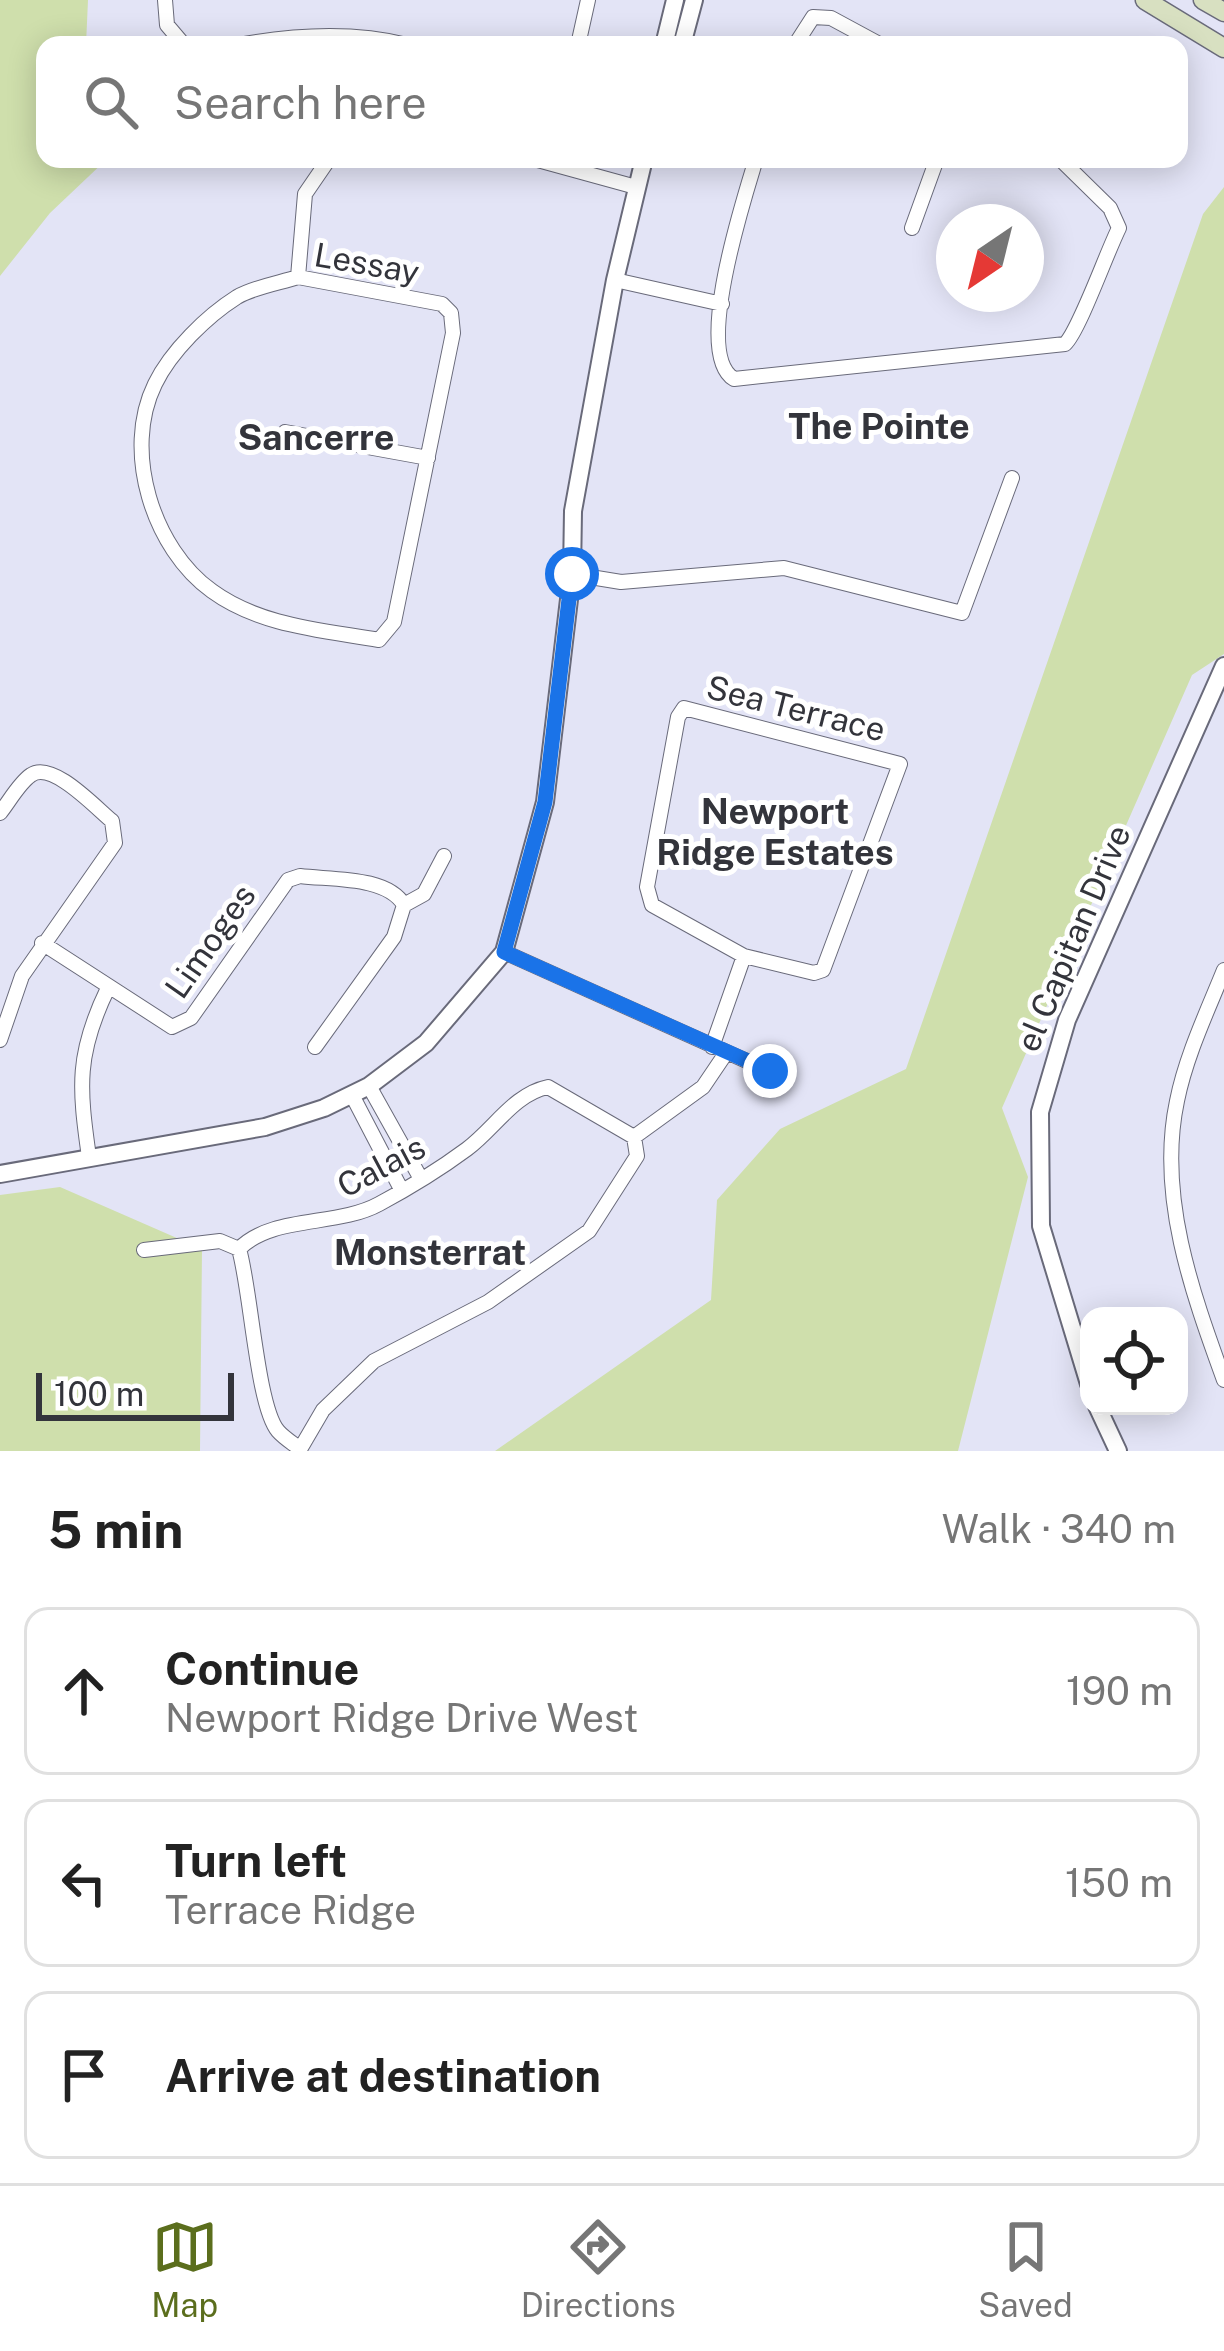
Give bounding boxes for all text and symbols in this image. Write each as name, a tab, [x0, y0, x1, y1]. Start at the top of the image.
search box	[36, 36, 1188, 168]
icon: search	[78, 69, 144, 135]
text: Search here	[174, 76, 427, 129]
north arrow	[936, 204, 1044, 312]
street label: Lessay	[312, 235, 422, 291]
district label: The Pointe	[788, 405, 970, 447]
district label: Sancerre	[237, 416, 395, 458]
route start	[545, 547, 599, 601]
street label: Sea Terrace	[703, 667, 889, 749]
district label: Newport Ridge Estates	[656, 790, 894, 873]
street label: el Capitan Drive	[1008, 819, 1138, 1057]
street label: Limoges	[157, 877, 263, 1005]
route end	[743, 1044, 797, 1098]
street label: Calais	[331, 1127, 431, 1205]
district label: Monsterrat	[334, 1231, 526, 1273]
map controls	[1080, 1307, 1188, 1415]
button: locate	[1080, 1307, 1188, 1415]
scale bar	[36, 1367, 234, 1420]
text: 100 m	[54, 1375, 144, 1413]
text: 5 min	[48, 1500, 184, 1559]
text: Walk · 340 m	[942, 1506, 1176, 1552]
text: Continue	[165, 1642, 359, 1695]
icon: ahead	[51, 1658, 117, 1724]
text: 190 m	[1066, 1668, 1173, 1714]
text: Newport Ridge Drive West	[165, 1695, 638, 1741]
text: Turn left	[165, 1834, 347, 1887]
icon: left	[51, 1850, 117, 1916]
text: 150 m	[1065, 1860, 1173, 1906]
text: Terrace Ridge	[165, 1887, 416, 1933]
icon: arrive	[51, 2042, 117, 2108]
text: Arrive at destination	[165, 2049, 601, 2102]
tab: Map	[151, 2214, 218, 2324]
tab: Directions	[521, 2214, 676, 2324]
tab: Saved	[978, 2214, 1073, 2324]

